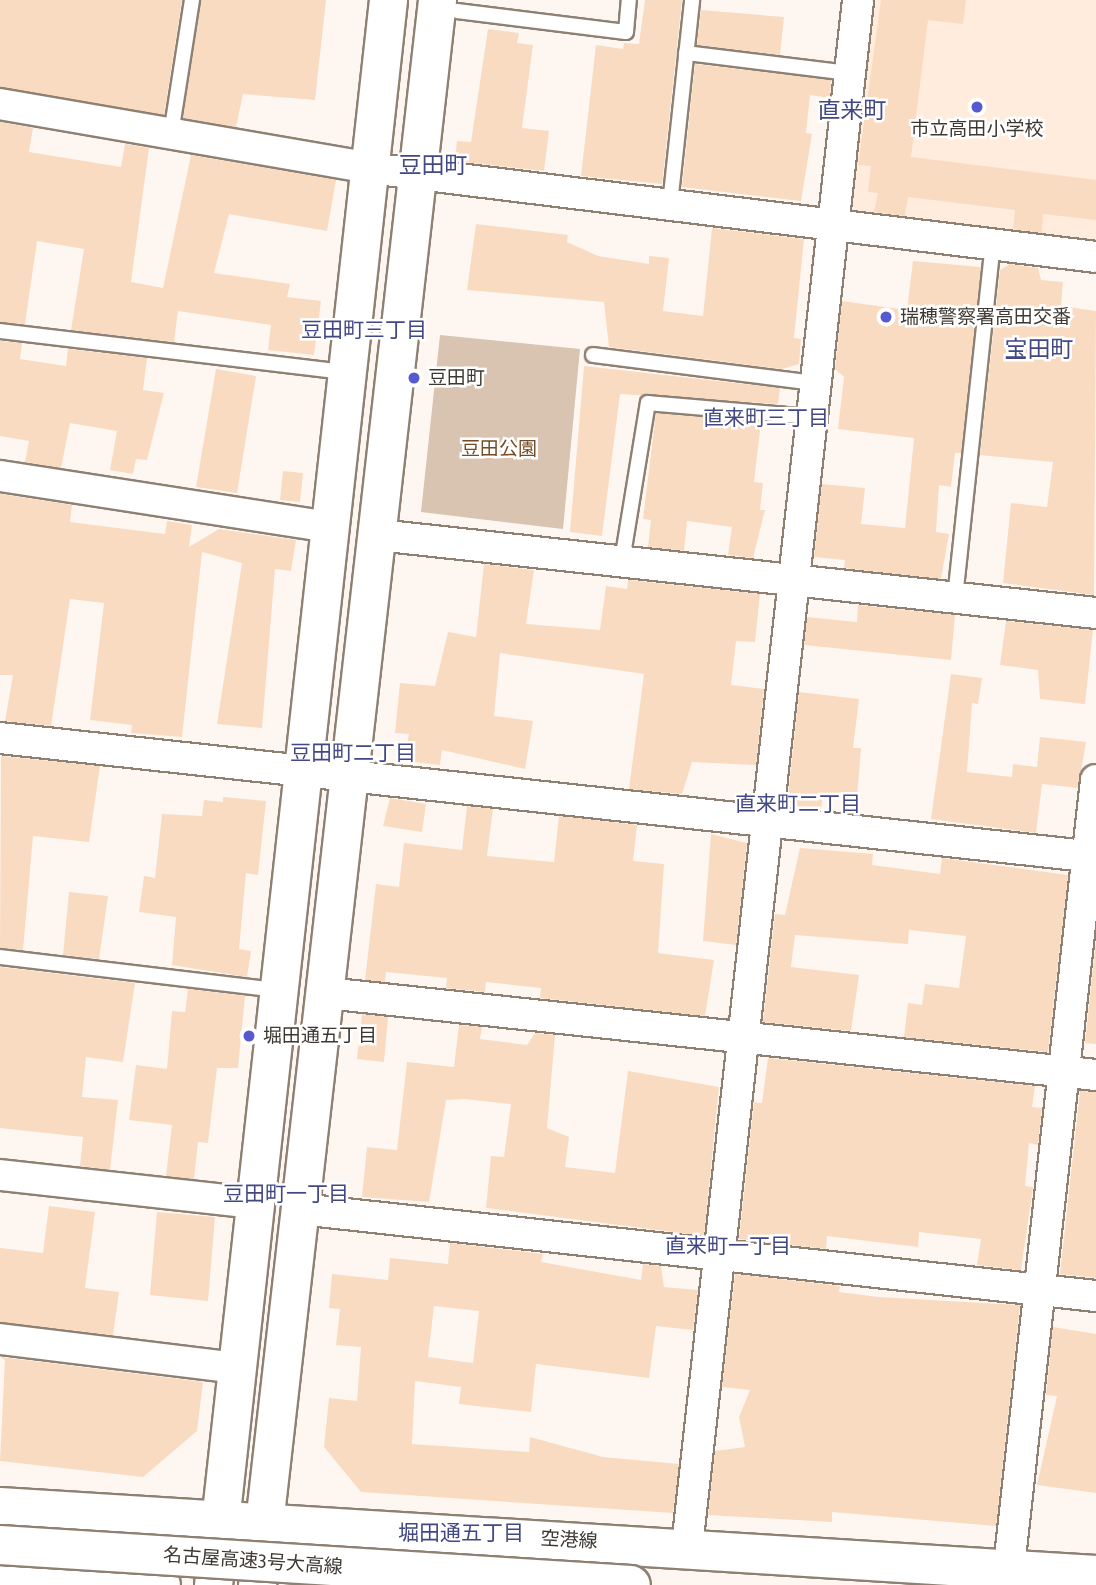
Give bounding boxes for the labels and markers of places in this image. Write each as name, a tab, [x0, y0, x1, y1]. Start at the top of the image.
marker: 市立高田小学校	[969, 99, 985, 115]
place label: 市立高田小学校	[911, 118, 1043, 140]
place label: 瑞穂警察署高田交番	[900, 306, 1071, 328]
marker: 瑞穂警察署高田交番	[878, 309, 894, 325]
place label: 豆田町	[428, 367, 485, 389]
marker: 豆田町	[406, 370, 422, 386]
place label: 堀田通五丁目	[263, 1025, 377, 1047]
marker: 堀田通五丁目	[241, 1028, 257, 1044]

